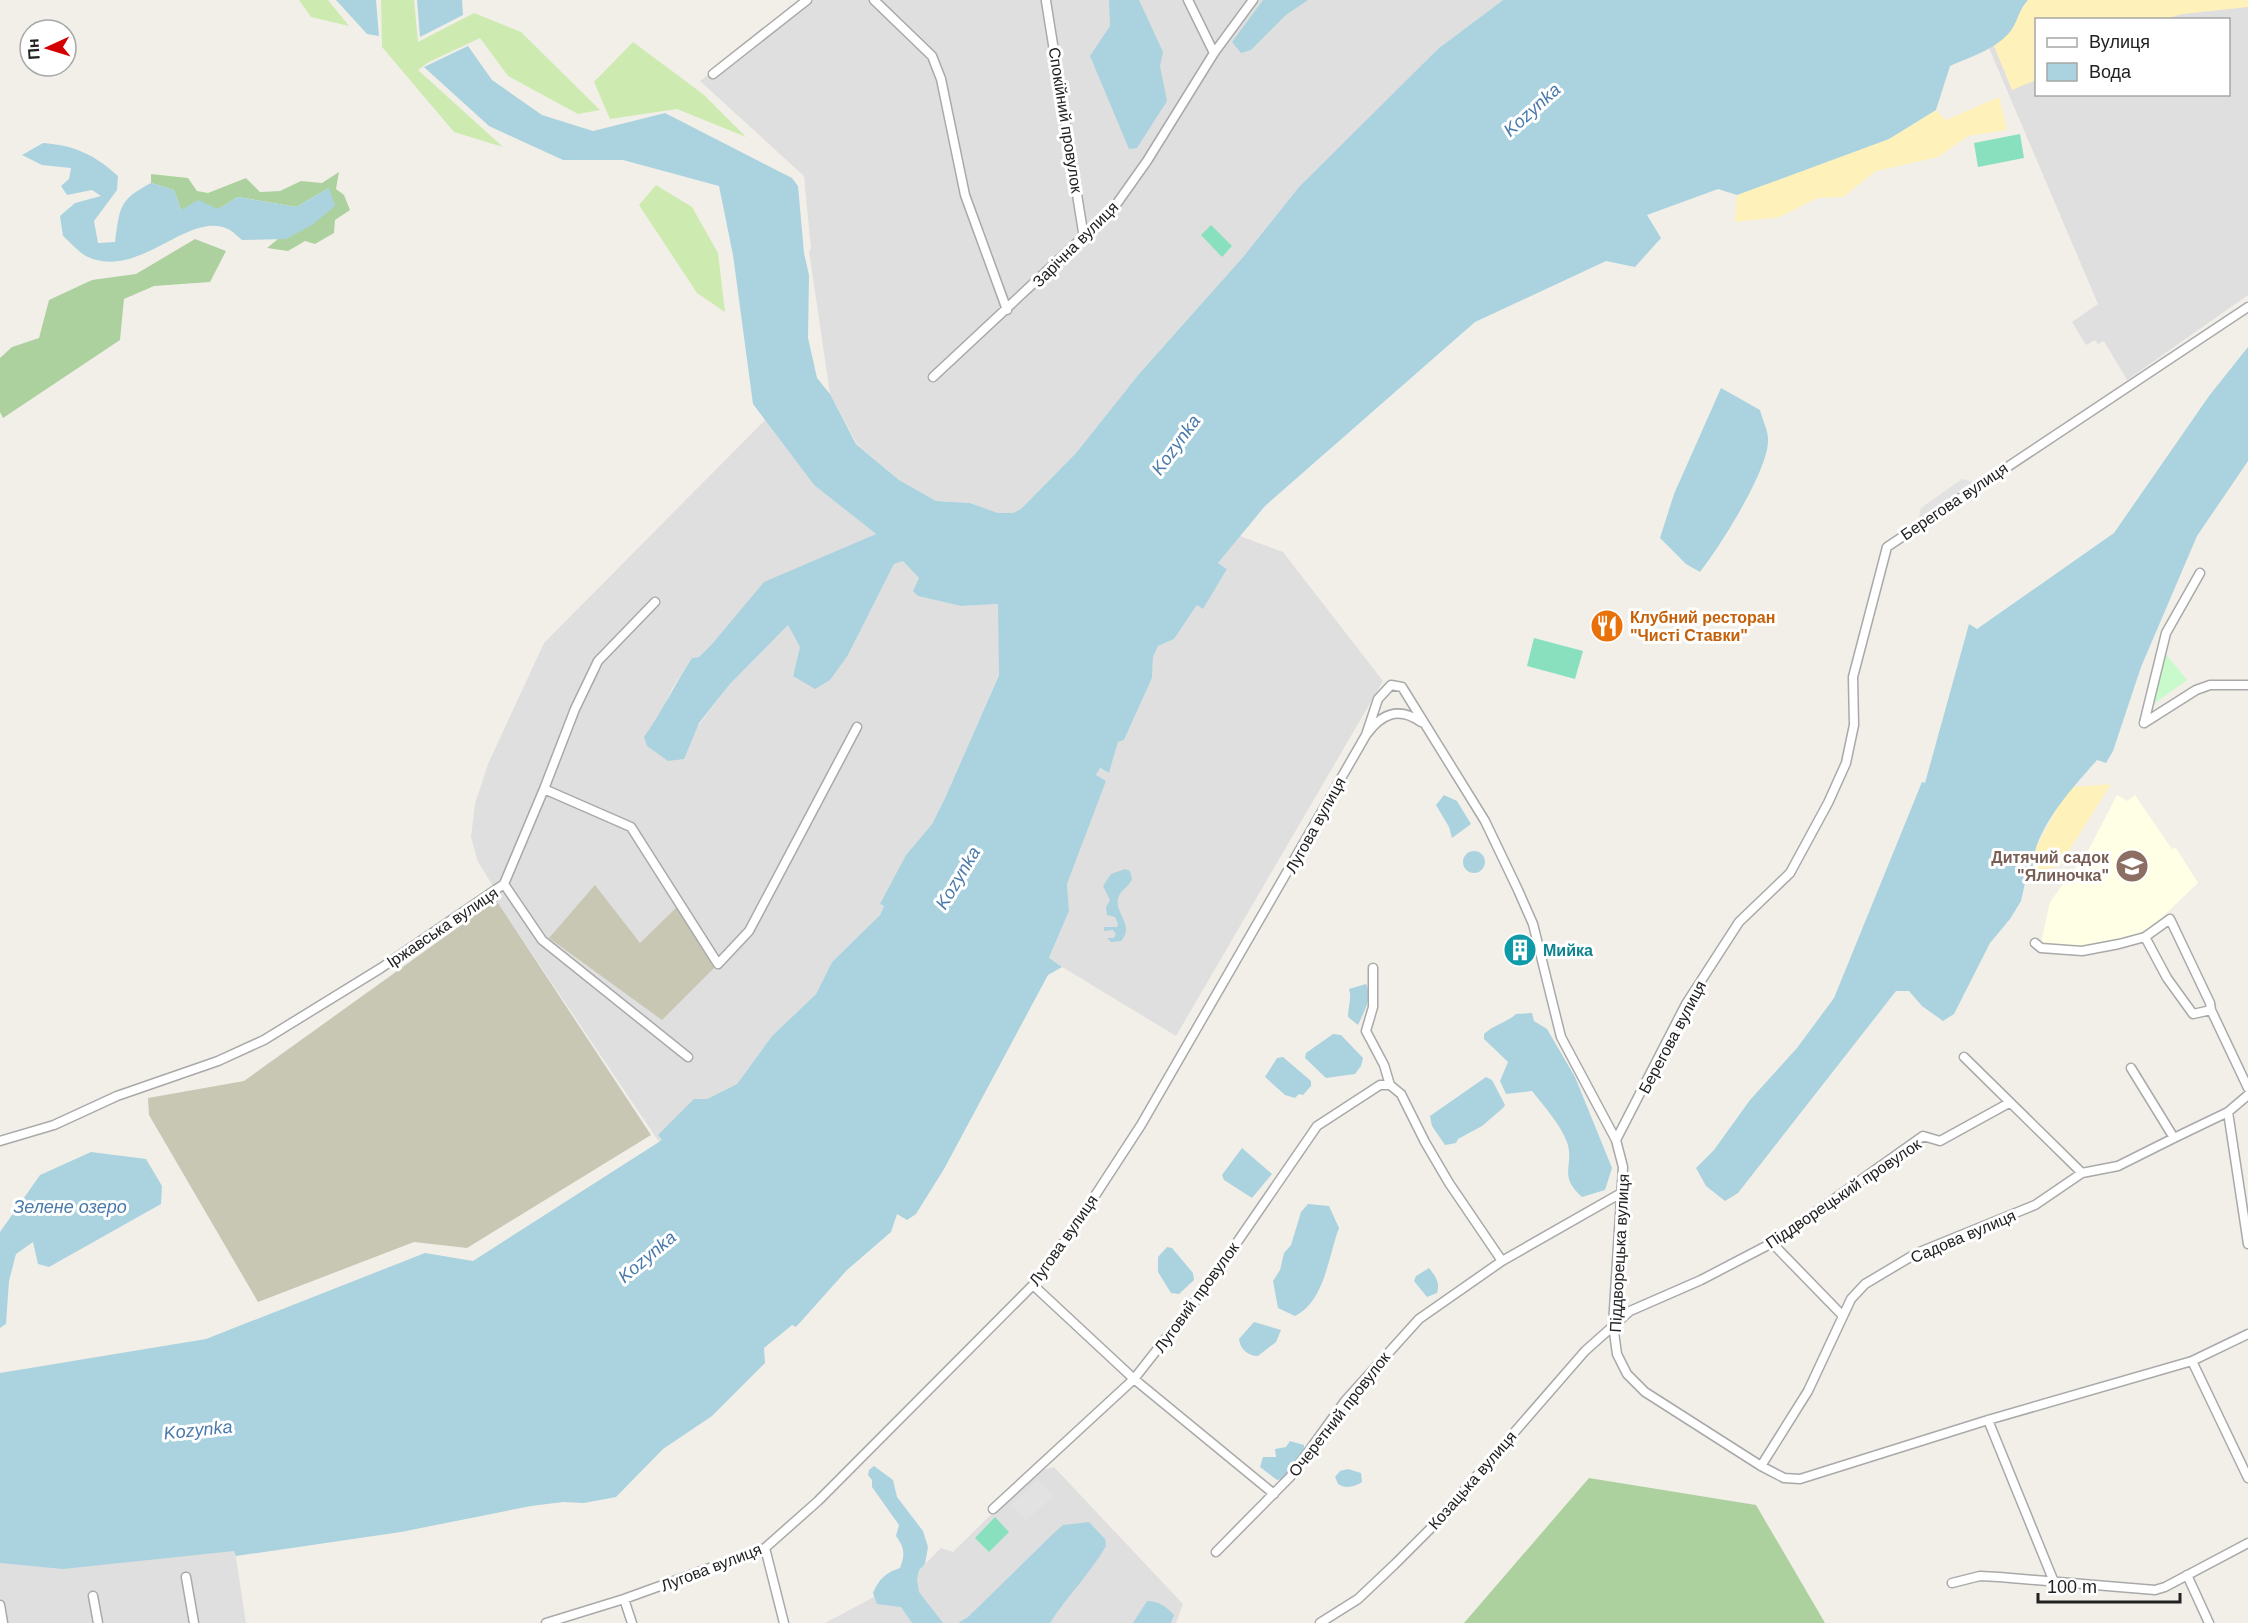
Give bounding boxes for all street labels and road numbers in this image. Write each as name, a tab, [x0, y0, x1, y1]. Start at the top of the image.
street label: Спокійний провулок	[1046, 46, 1086, 195]
street label: Зарічна вулиця	[1029, 198, 1121, 290]
street label: Берегова вулиця	[1898, 459, 2011, 543]
street label: Лугова вулиця	[1282, 774, 1349, 876]
street label: Іржавська вулиця	[384, 884, 501, 971]
street label: Берегова вулиця	[1636, 978, 1709, 1096]
street label: Піддворецький провулок	[1763, 1135, 1925, 1252]
street label: Піддворецька вулиця	[1607, 1173, 1632, 1333]
street label: Лугова вулиця	[1026, 1192, 1101, 1289]
street label: Садова вулиця	[1908, 1207, 2018, 1266]
street label: Луговий провулок	[1151, 1238, 1243, 1356]
street label: Очеретний провулок	[1286, 1348, 1394, 1480]
street label: Козацька вулиця	[1425, 1428, 1520, 1533]
street label: Лугова вулиця	[658, 1540, 764, 1595]

